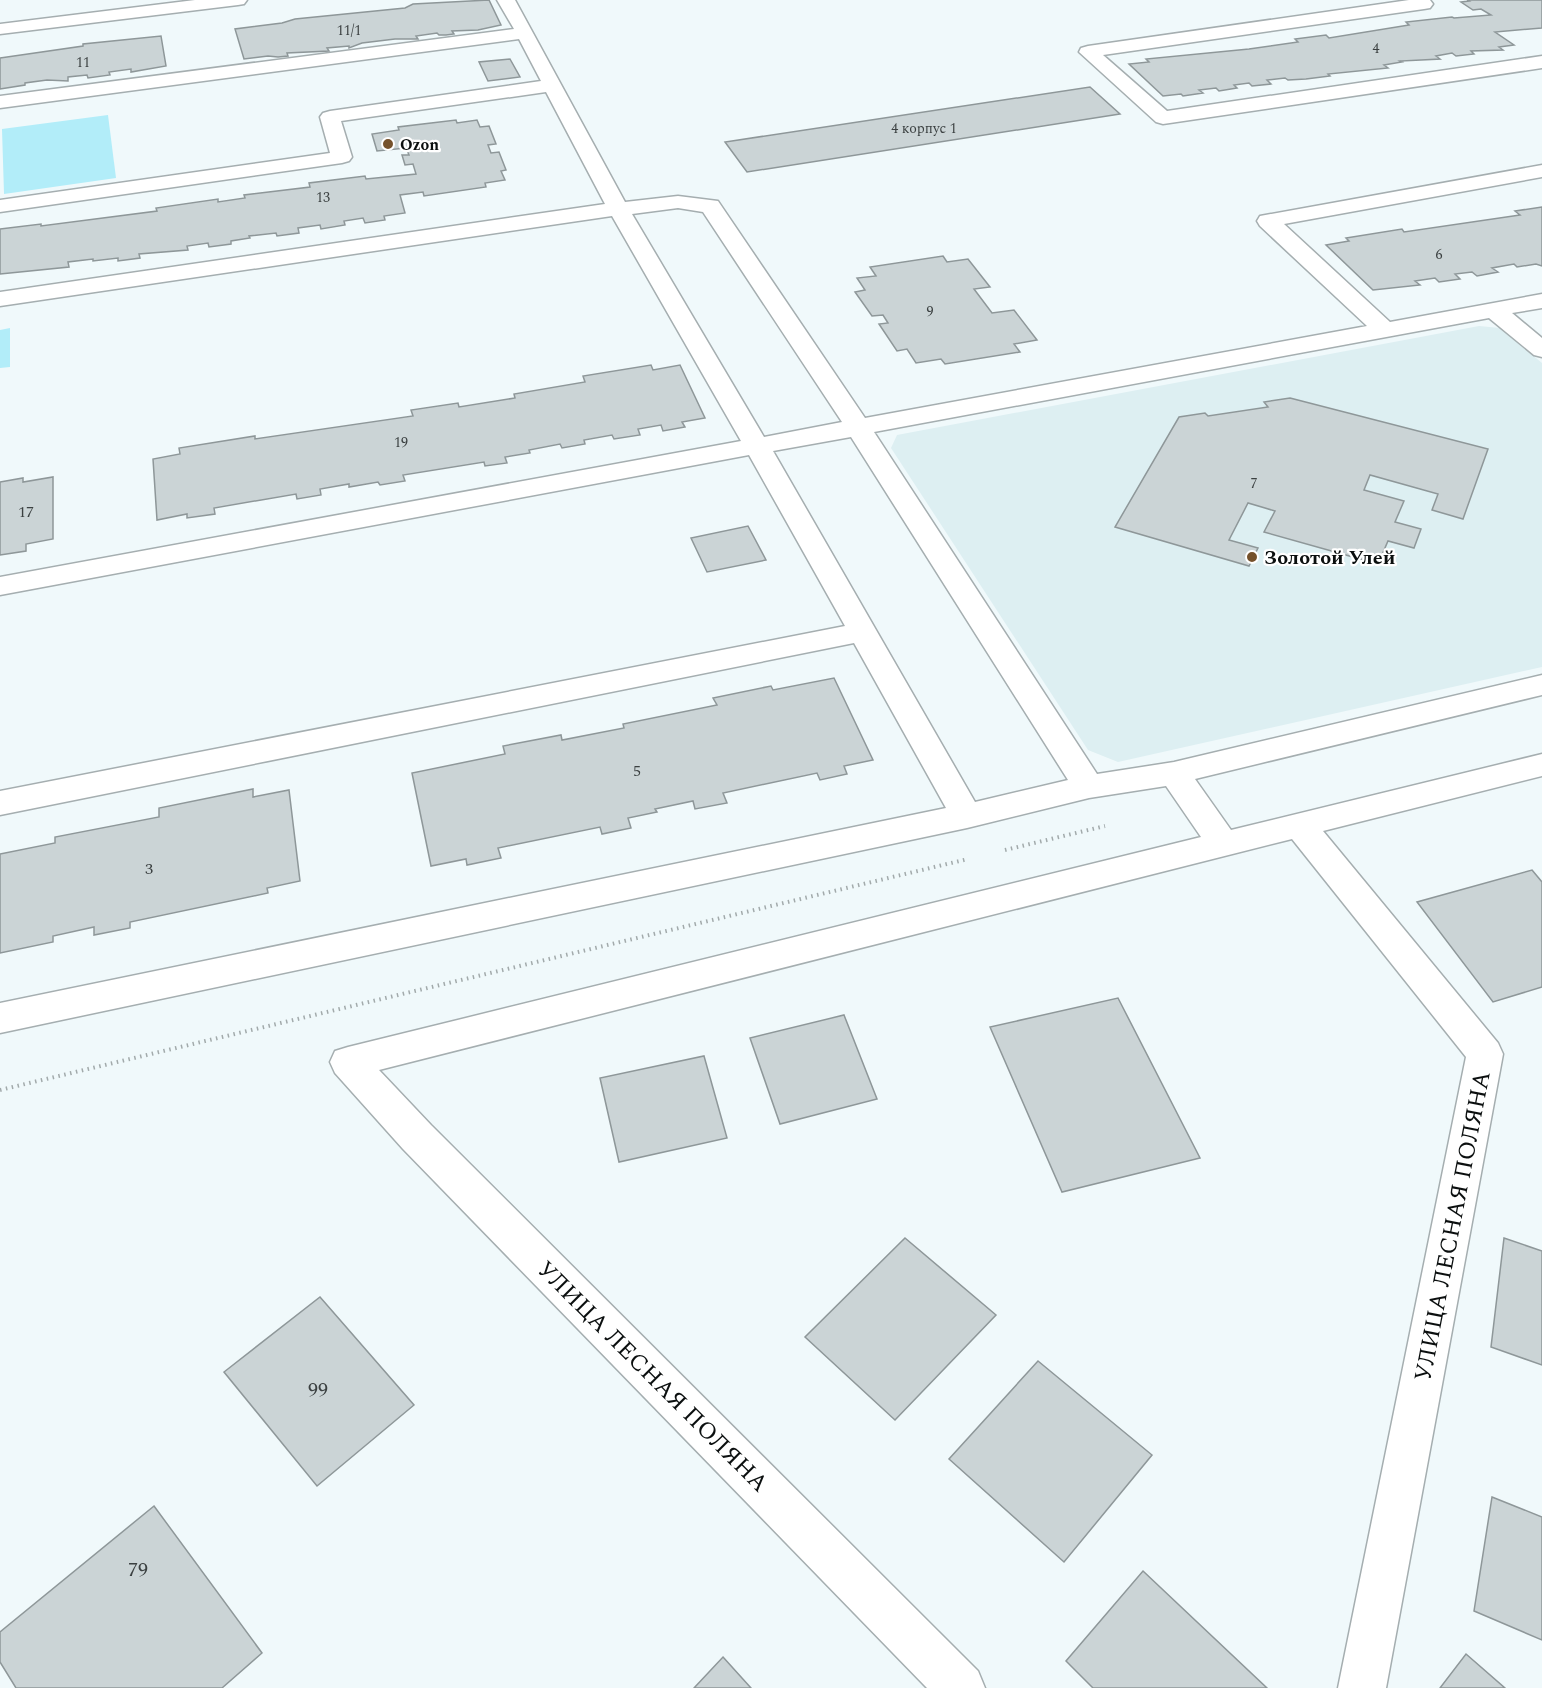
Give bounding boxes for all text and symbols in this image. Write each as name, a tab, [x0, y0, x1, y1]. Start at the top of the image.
house number: 11/1	[337, 20, 361, 41]
house number: 4	[1373, 38, 1380, 59]
house number: 11	[76, 52, 90, 73]
house number: 4 корпус 1	[891, 118, 957, 139]
place label: Ozon	[400, 133, 439, 157]
marker: Ozon	[381, 137, 395, 151]
house number: 13	[316, 187, 330, 208]
house number: 6	[1436, 244, 1443, 265]
house number: 9	[927, 301, 934, 322]
house number: 19	[394, 432, 408, 453]
house number: 7	[1251, 473, 1258, 494]
house number: 17	[18, 500, 34, 524]
place label: Золотой Улей	[1264, 543, 1396, 573]
marker: Золотой Улей	[1245, 550, 1259, 564]
house number: 5	[633, 759, 641, 783]
house number: 3	[145, 857, 153, 881]
street label: УЛИЦА ЛЕСНАЯ ПОЛЯНА	[1405, 1068, 1501, 1384]
street label: УЛИЦА ЛЕСНАЯ ПОЛЯНА	[528, 1252, 777, 1501]
house number: 99	[308, 1375, 328, 1405]
house number: 79	[128, 1555, 148, 1585]

